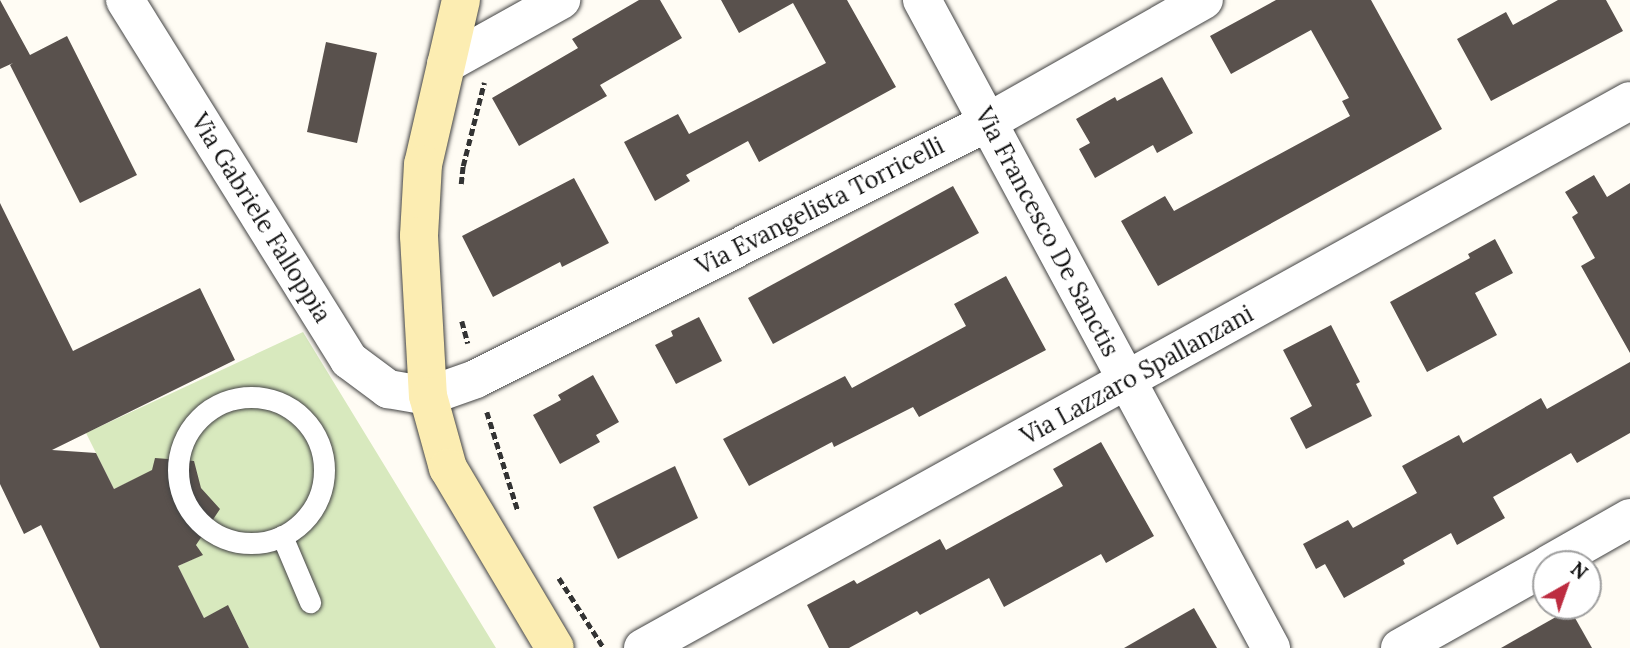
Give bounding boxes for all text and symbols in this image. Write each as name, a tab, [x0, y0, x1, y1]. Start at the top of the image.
street label: Via Francesco De Sanctis	[969, 102, 1125, 362]
street label: Via Gabriele Falloppia	[185, 108, 337, 328]
street label: Via Evangelista Torricelli	[691, 131, 949, 281]
street label: Via Lazzaro Spallanzani	[1016, 299, 1258, 451]
north arrow	[1532, 550, 1602, 620]
text: N	[1566, 557, 1593, 584]

